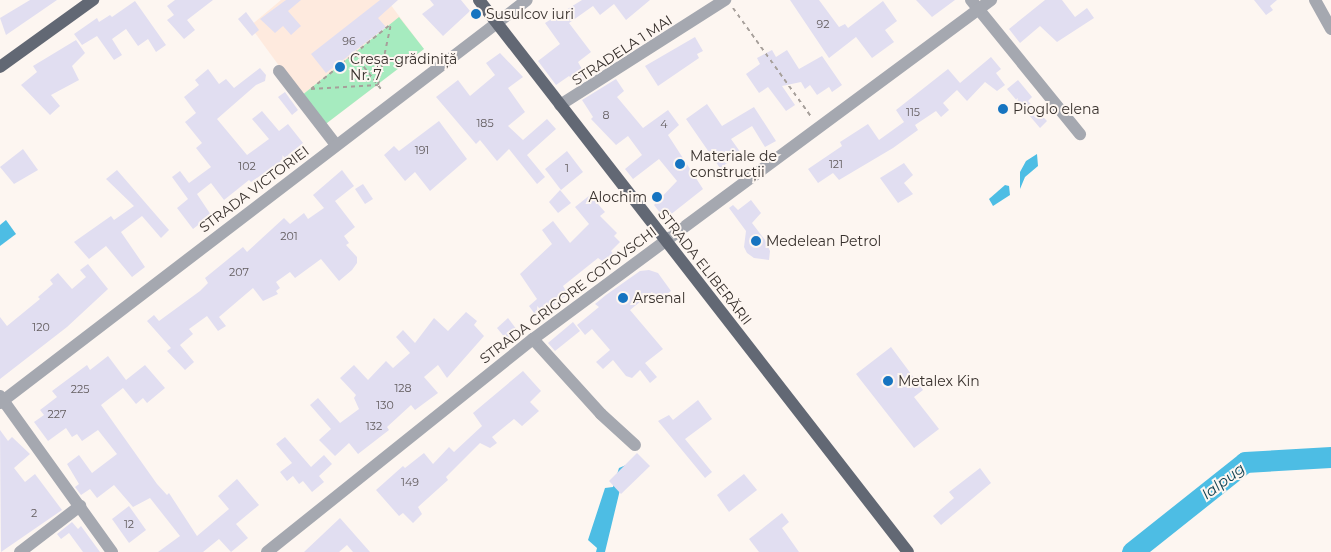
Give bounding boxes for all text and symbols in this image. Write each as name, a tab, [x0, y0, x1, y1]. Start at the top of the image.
place label: Susulcov iuri	[486, 6, 574, 22]
marker: Susulcov iuri	[470, 8, 482, 20]
street label: STRADELA 1 MAI	[569, 11, 675, 89]
house number: 92	[817, 17, 829, 31]
house number: 96	[342, 34, 356, 48]
place label: Creșa-grădiniță Nr. 7	[350, 51, 457, 84]
marker: Creșa-grădiniță Nr. 7	[334, 61, 346, 73]
place label: Pioglo elena	[1013, 101, 1100, 117]
marker: Pioglo elena	[997, 103, 1009, 115]
house number: 115	[906, 105, 920, 119]
house number: 8	[602, 108, 610, 122]
house number: 185	[476, 116, 494, 130]
house number: 4	[660, 117, 668, 131]
street label: STRADA VICTORIEI	[196, 142, 312, 236]
house number: 191	[415, 143, 429, 157]
place label: Materiale de construcții	[690, 148, 777, 180]
house number: 121	[829, 157, 843, 171]
marker: Materiale de construcții	[674, 158, 686, 170]
house number: 102	[238, 159, 256, 173]
house number: 1	[565, 161, 569, 175]
place label: Alochim	[589, 189, 647, 205]
marker: Alochim	[651, 191, 663, 203]
street label: STRADA ELIBERĂRII	[655, 206, 755, 328]
street label: STRADA GRIGORE COTOVSCHI	[476, 223, 660, 367]
house number: 201	[280, 229, 298, 243]
place label: Medelean Petrol	[766, 233, 881, 249]
marker: Medelean Petrol	[750, 235, 762, 247]
house number: 207	[229, 265, 249, 279]
place label: Arsenal	[633, 290, 685, 306]
marker: Arsenal	[617, 292, 629, 304]
house number: 120	[32, 320, 50, 334]
place label: Metalex Kin	[898, 373, 980, 389]
marker: Metalex Kin	[882, 375, 894, 387]
house number: 128	[394, 381, 412, 395]
house number: 225	[71, 382, 89, 396]
house number: 130	[376, 398, 394, 412]
house number: 227	[48, 407, 66, 421]
house number: 132	[366, 419, 382, 433]
water label: Ialpug	[1198, 459, 1248, 503]
house number: 149	[401, 475, 419, 489]
house number: 2	[31, 506, 37, 520]
house number: 12	[124, 517, 134, 531]

